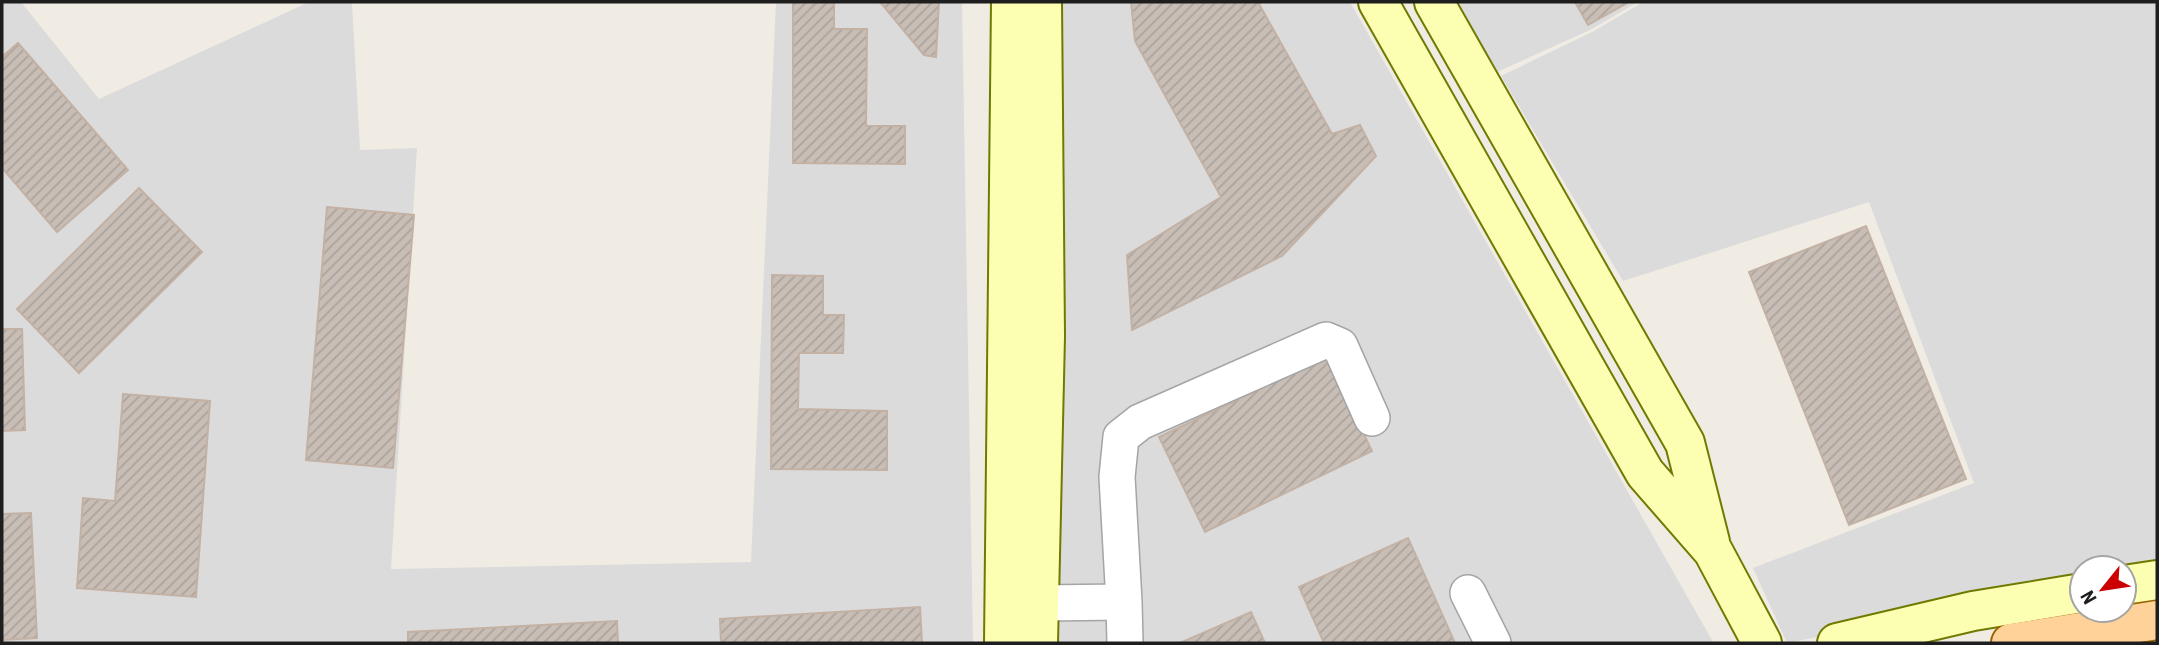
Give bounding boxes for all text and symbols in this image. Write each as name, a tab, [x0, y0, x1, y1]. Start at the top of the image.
north arrow	[2068, 554, 2138, 624]
text: N	[2076, 586, 2102, 608]

